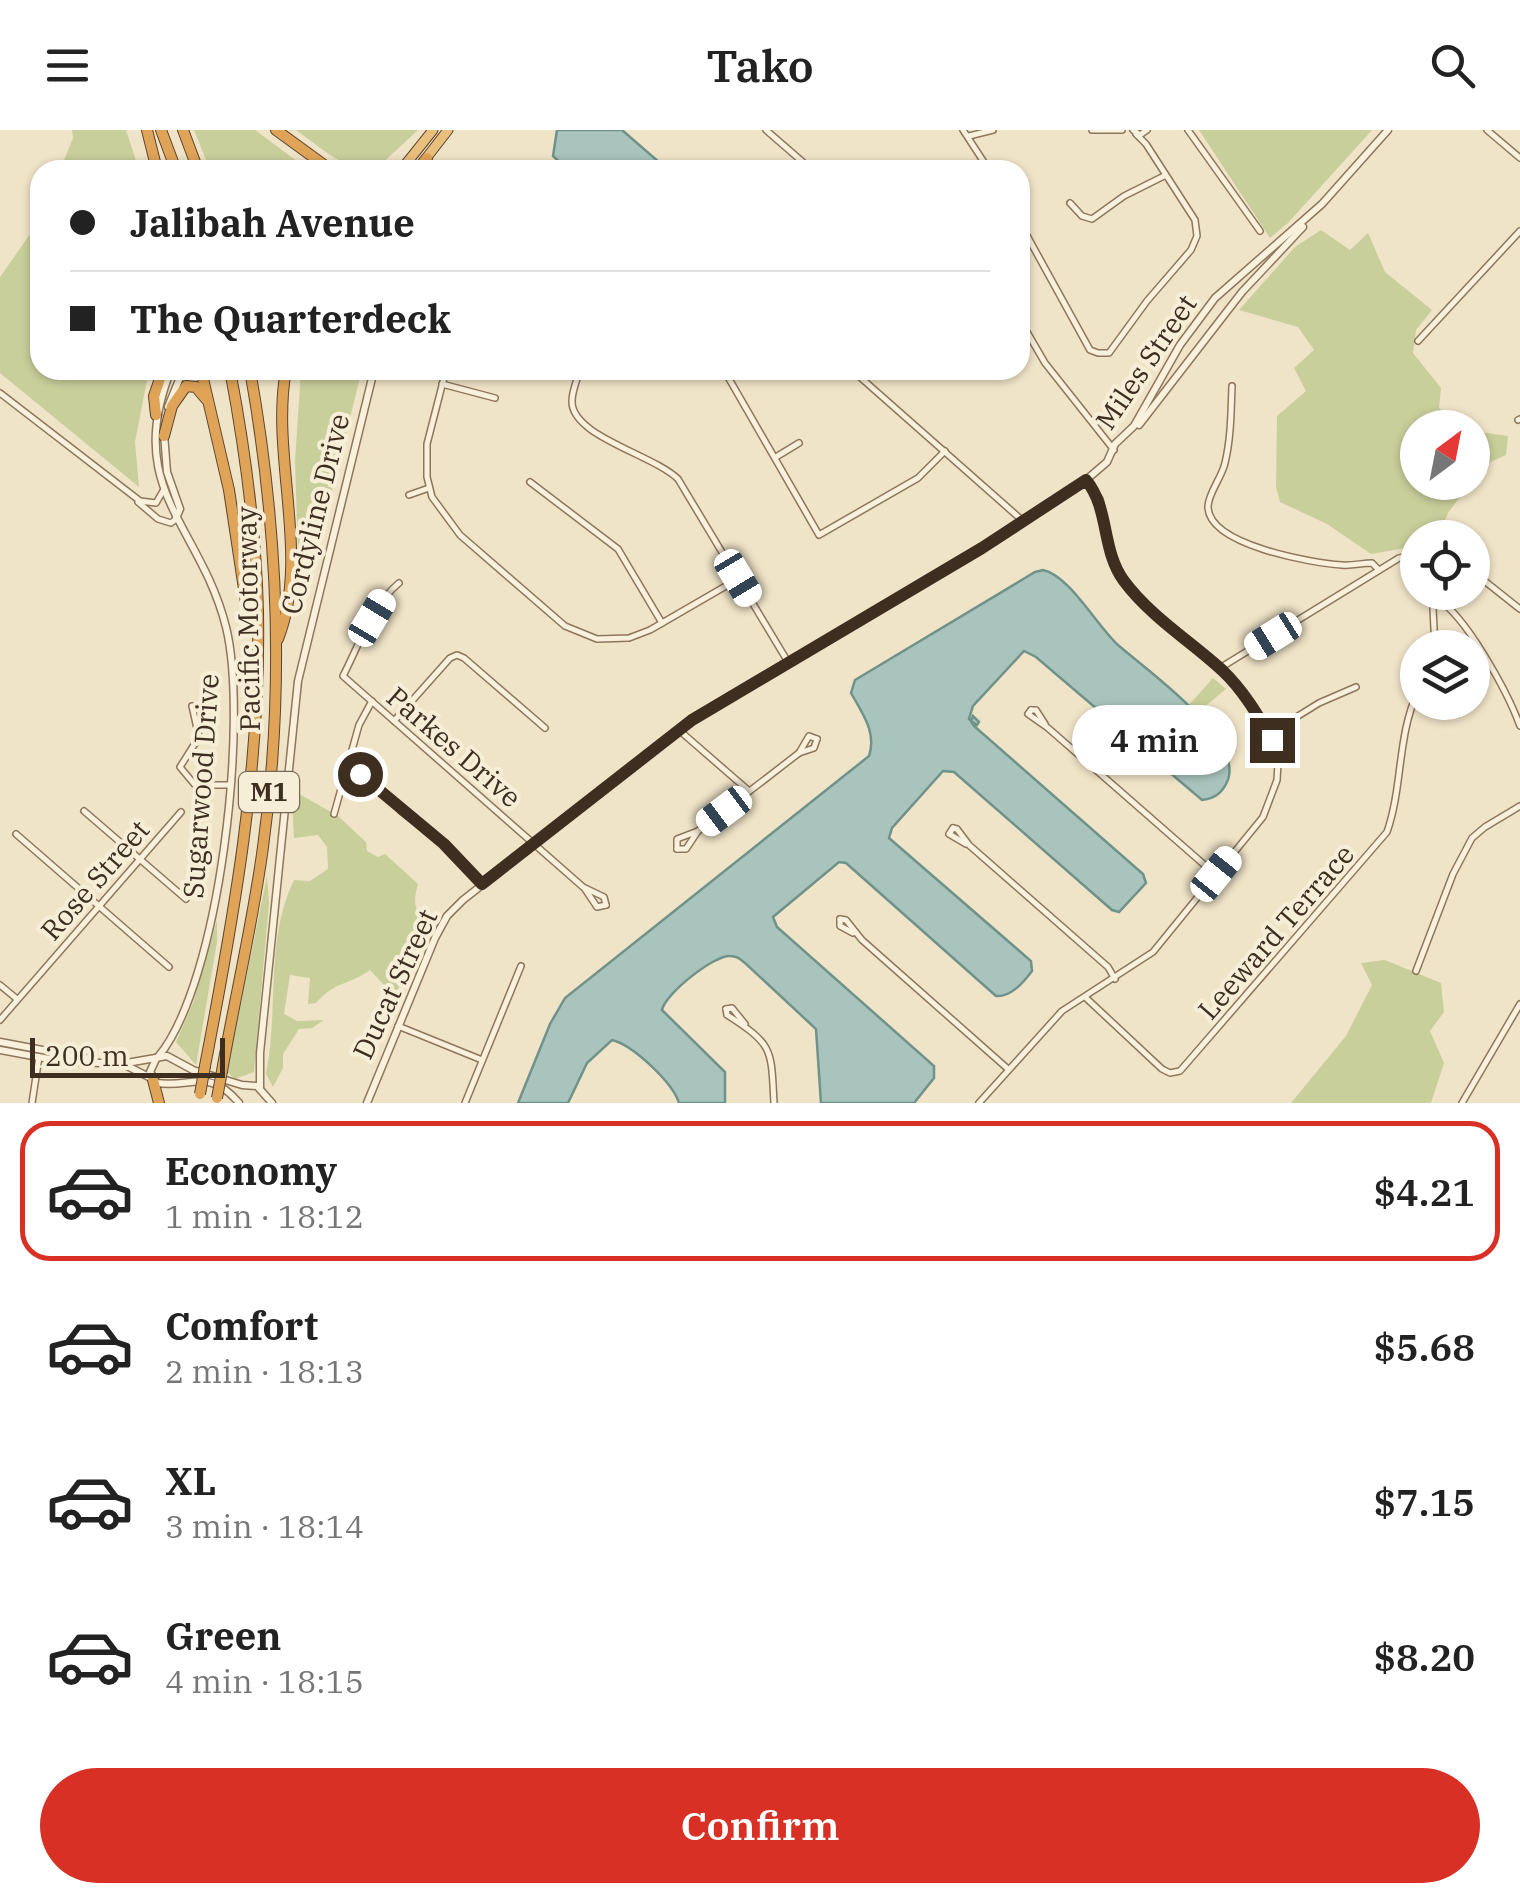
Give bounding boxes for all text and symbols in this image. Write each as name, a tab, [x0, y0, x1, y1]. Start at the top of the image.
text: Tako	[706, 36, 814, 94]
icon: menu	[40, 38, 95, 93]
icon: search	[1425, 38, 1480, 93]
text: Jalibah Avenue	[130, 198, 415, 247]
street label: Miles Street	[1087, 287, 1204, 437]
text: The Quarterdeck	[130, 294, 451, 343]
street label: Cordyline Drive	[272, 410, 357, 618]
north arrow	[1400, 410, 1490, 500]
map controls	[1400, 410, 1490, 720]
street label: Pacific Motorway	[227, 506, 268, 732]
button: locate	[1400, 520, 1490, 610]
car	[710, 545, 766, 611]
car	[344, 585, 400, 651]
car	[1240, 607, 1306, 665]
button: layers	[1400, 630, 1490, 720]
street label: Sugarwood Drive	[174, 672, 227, 900]
street label: Parkes Drive	[379, 678, 529, 815]
callout: 4 min	[1072, 705, 1237, 775]
route end	[1250, 718, 1295, 763]
text: 4 min	[1110, 719, 1199, 761]
route start	[338, 752, 383, 797]
road number: M1	[239, 772, 299, 812]
car	[691, 781, 757, 841]
street label: Rose Street	[32, 812, 157, 948]
street label: Leeward Terrace	[1189, 836, 1362, 1027]
car	[1185, 841, 1247, 907]
street label: Ducat Street	[344, 903, 445, 1065]
scale bar	[30, 1033, 225, 1078]
text: 200 m	[45, 1037, 129, 1074]
icon: car	[45, 1146, 135, 1236]
text: Economy	[165, 1146, 337, 1195]
text: $4.21	[1373, 1167, 1475, 1216]
text: 1 min · 18:12	[165, 1195, 364, 1237]
icon: car	[45, 1301, 135, 1391]
text: Comfort	[165, 1301, 318, 1350]
text: $5.68	[1373, 1322, 1475, 1371]
text: 2 min · 18:13	[165, 1350, 364, 1392]
icon: car	[45, 1456, 135, 1546]
text: XL	[165, 1456, 216, 1505]
text: $7.15	[1373, 1477, 1475, 1526]
text: 3 min · 18:14	[165, 1505, 364, 1547]
icon: car	[45, 1611, 135, 1701]
text: Green	[165, 1611, 281, 1660]
text: $8.20	[1373, 1632, 1475, 1681]
text: 4 min · 18:15	[165, 1660, 364, 1702]
button: Confirm	[40, 1768, 1480, 1883]

